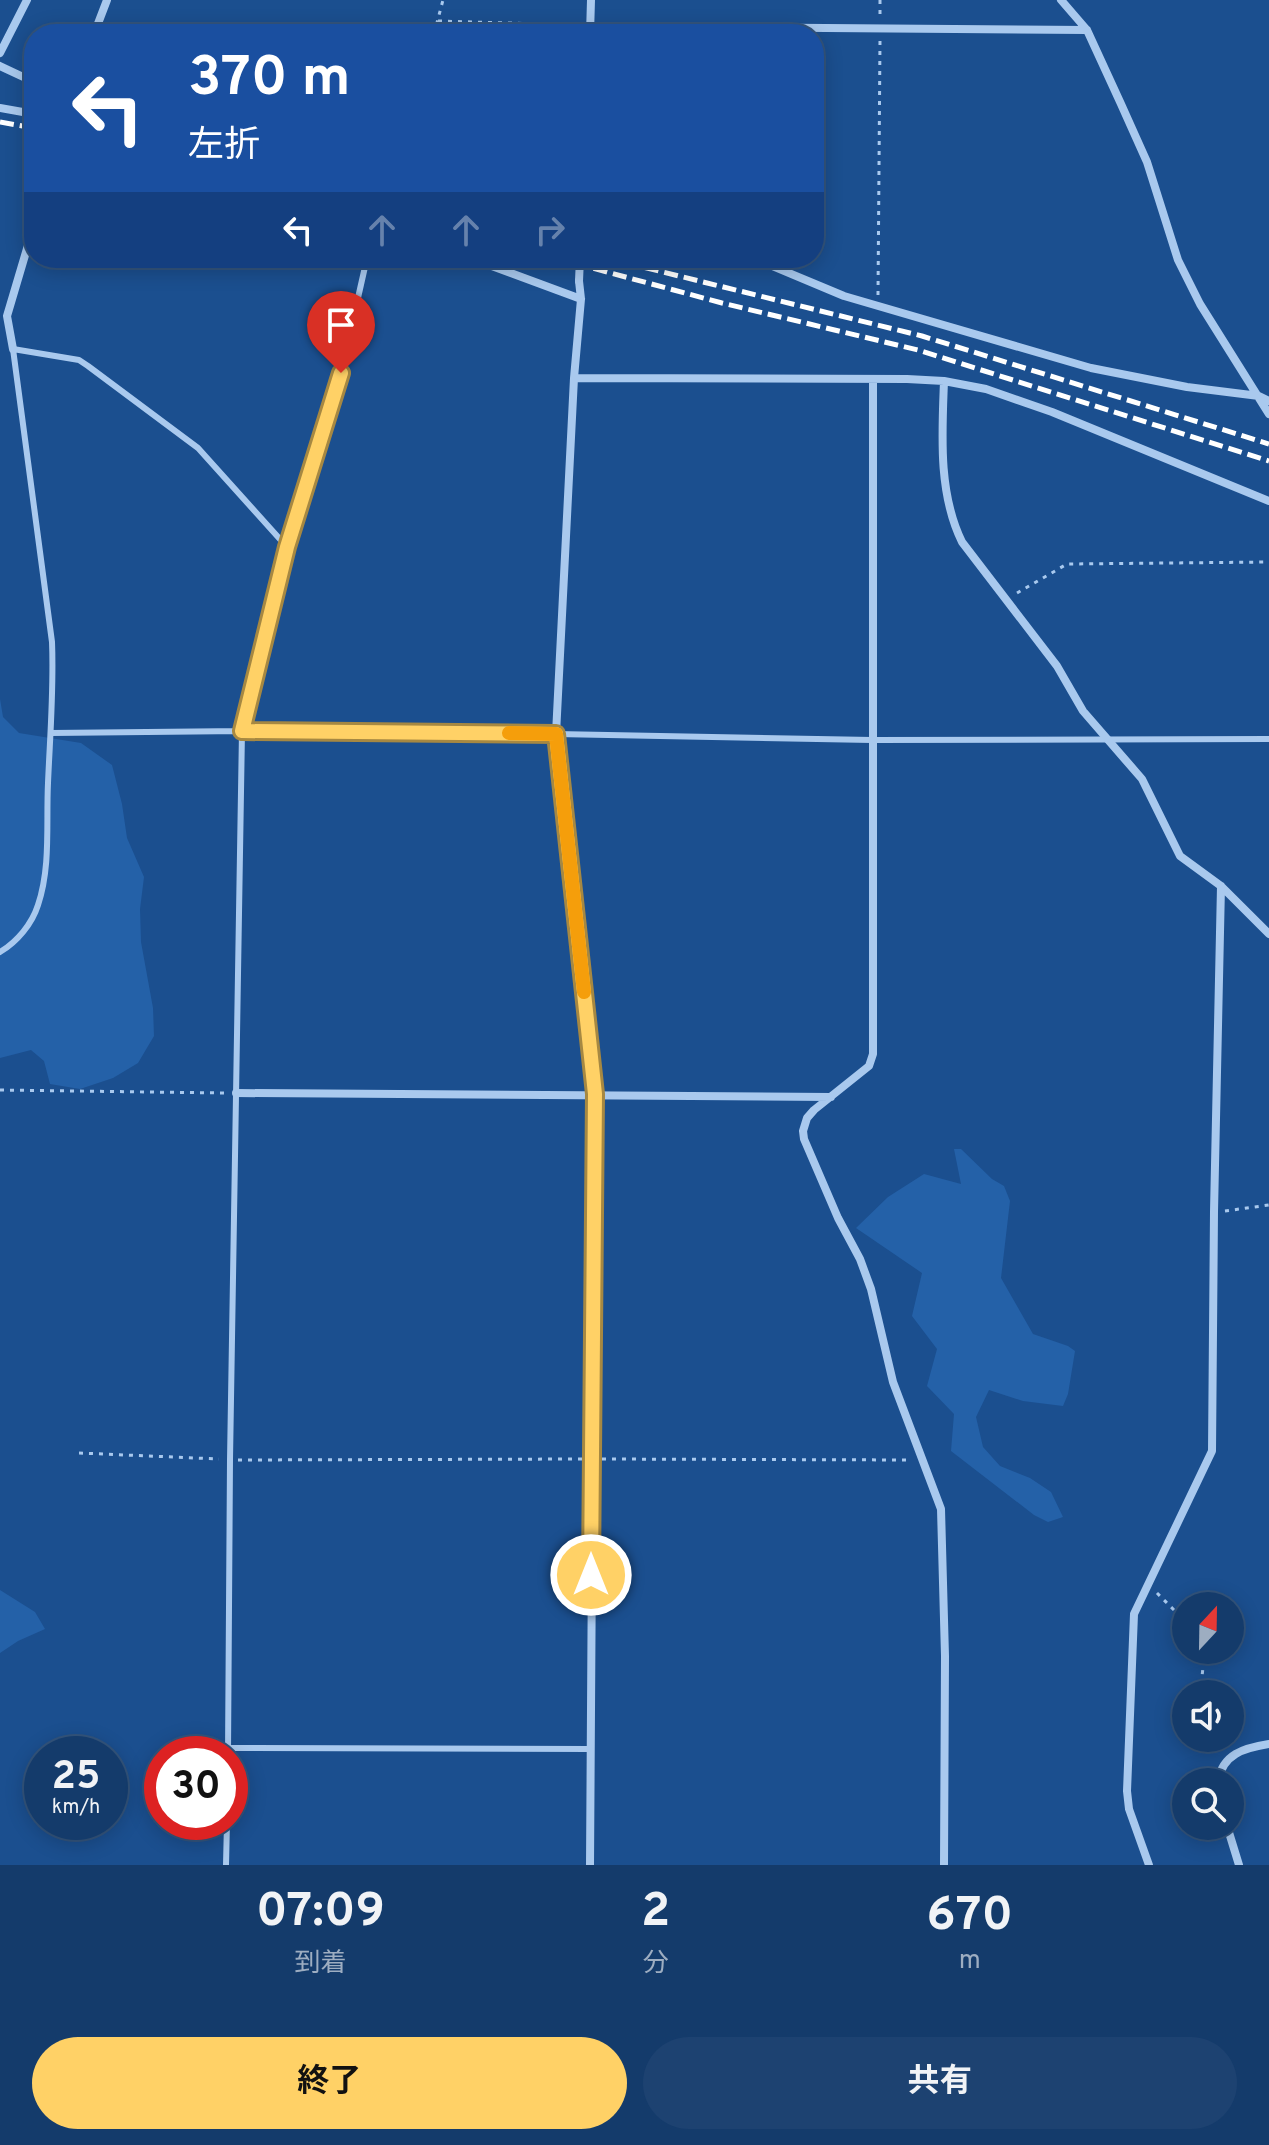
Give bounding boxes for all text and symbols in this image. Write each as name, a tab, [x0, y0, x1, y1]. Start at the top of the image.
text: 370 m	[188, 45, 351, 115]
icon: left	[56, 56, 160, 160]
text: 左折	[188, 124, 260, 170]
icon: left	[276, 208, 320, 252]
icon: ahead	[360, 208, 404, 252]
icon: ahead	[444, 208, 488, 252]
icon: right	[528, 208, 572, 252]
pin	[307, 291, 375, 373]
icon: arrive	[319, 303, 363, 347]
position arrow	[549, 1533, 633, 1617]
north arrow	[1172, 1592, 1244, 1664]
map controls	[1172, 1592, 1244, 1840]
button: sound	[1172, 1680, 1244, 1752]
speed limit sign: 30	[144, 1736, 248, 1840]
text: 25	[52, 1753, 100, 1803]
button: search	[1172, 1768, 1244, 1840]
text: km/h	[52, 1795, 100, 1821]
text: 07:09	[256, 1883, 385, 1943]
text: 2	[641, 1883, 670, 1943]
text: 670	[926, 1887, 1013, 1947]
text: m	[959, 1945, 981, 1978]
text: 到着	[294, 1948, 346, 1981]
text: 分	[643, 1948, 669, 1981]
button: 終了	[32, 2037, 627, 2129]
button: 共有	[643, 2037, 1237, 2129]

